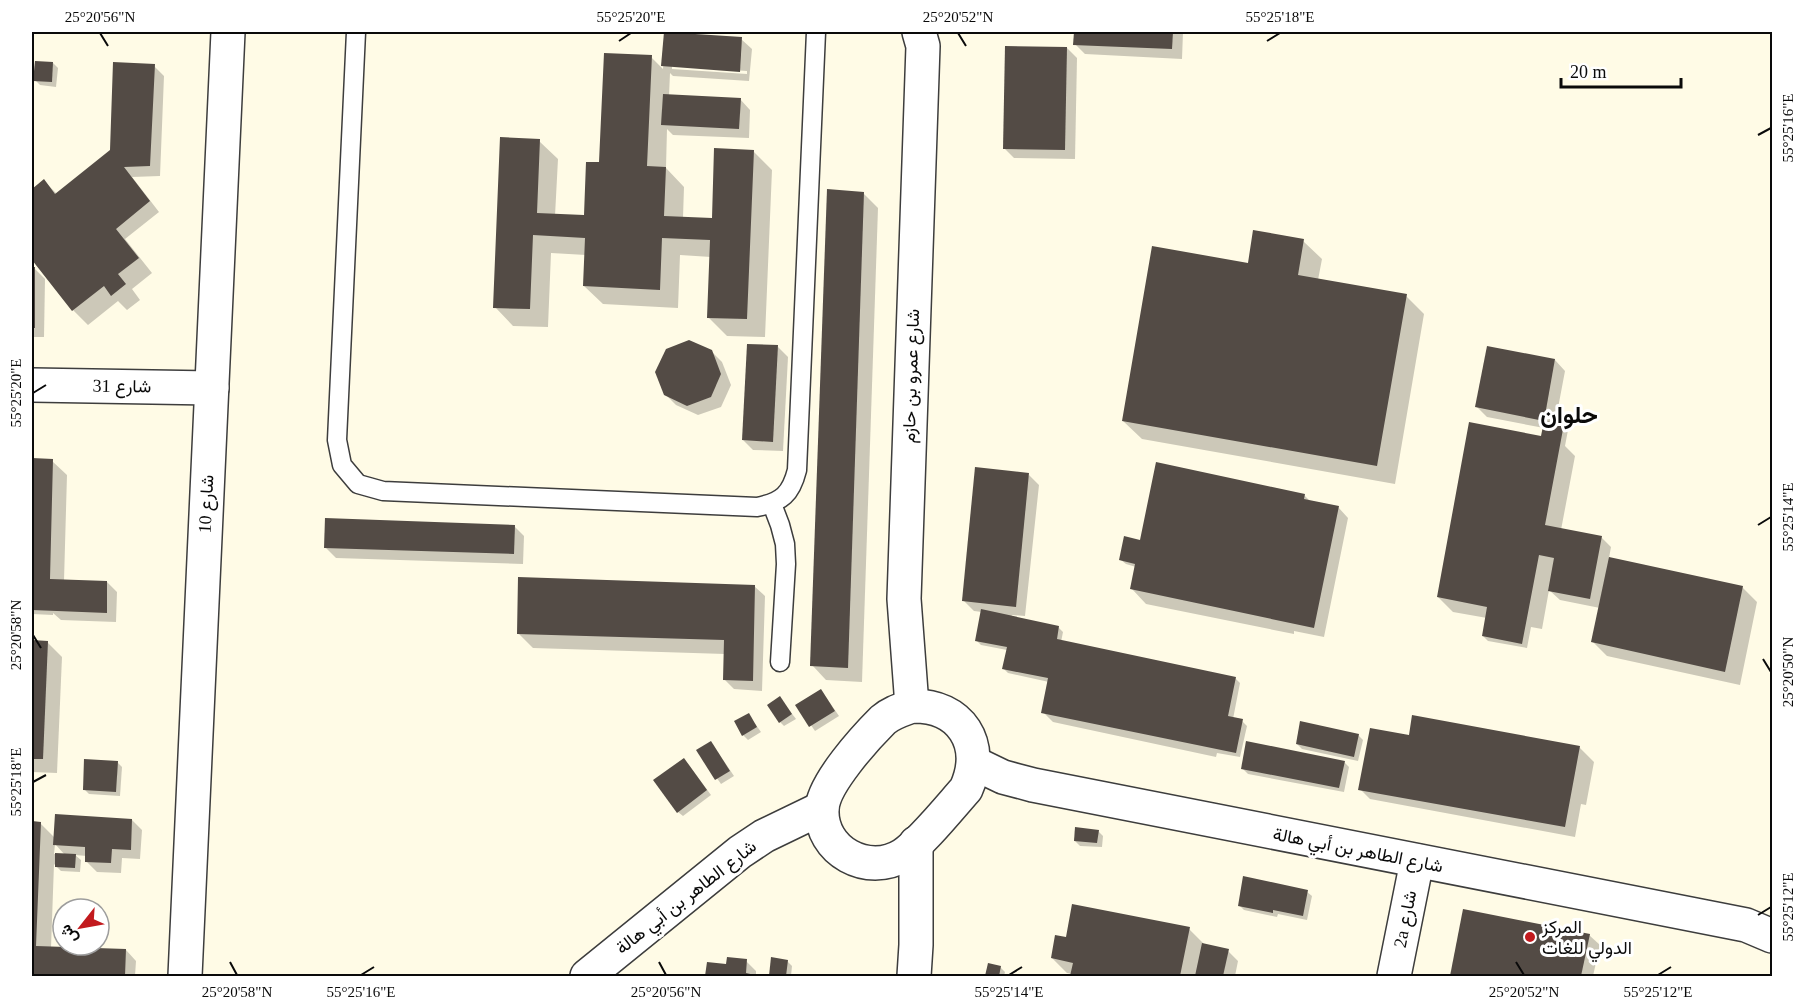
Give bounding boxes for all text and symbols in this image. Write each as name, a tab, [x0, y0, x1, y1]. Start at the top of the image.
text: 25°20'56"N	[65, 9, 135, 25]
text: 55°25'20"E	[597, 9, 666, 25]
text: 25°20'52"N	[923, 9, 993, 25]
text: 55°25'18"E	[1246, 9, 1315, 25]
scale bar	[1561, 51, 1681, 89]
text: 20 m	[1570, 62, 1607, 82]
text: 55°25'16"E	[1780, 94, 1796, 163]
street label: شارع عمرو بن حازم	[899, 308, 925, 444]
text: 55°25'20"E	[8, 359, 24, 428]
street label: شارع 31	[92, 375, 152, 399]
district label: حلوان	[1540, 402, 1598, 430]
street label: شارع 10	[194, 474, 220, 534]
text: 55°25'14"E	[1780, 483, 1796, 552]
text: 25°20'58"N	[8, 600, 24, 670]
text: 25°20'50"N	[1780, 637, 1796, 707]
text: 55°25'18"E	[8, 748, 24, 817]
street label: شارع الطاهر بن أبي هالة	[1270, 824, 1445, 881]
street label: شارع الطاهر بن أبي هالة	[612, 836, 763, 962]
text: 55°25'12"E	[1780, 873, 1796, 942]
street label: 2a شارع	[1390, 889, 1422, 950]
north arrow	[51, 897, 111, 957]
place label: المركز الدولي للغات	[1541, 917, 1632, 963]
text: ش	[56, 921, 82, 947]
marker: المركز الدولي للغات	[1523, 930, 1537, 944]
text: 25°20'58"N	[202, 984, 272, 1000]
text: 55°25'16"E	[327, 984, 396, 1000]
text: 25°20'56"N	[631, 984, 701, 1000]
text: 55°25'14"E	[975, 984, 1044, 1000]
text: 25°20'52"N	[1489, 984, 1559, 1000]
text: 55°25'12"E	[1624, 984, 1693, 1000]

